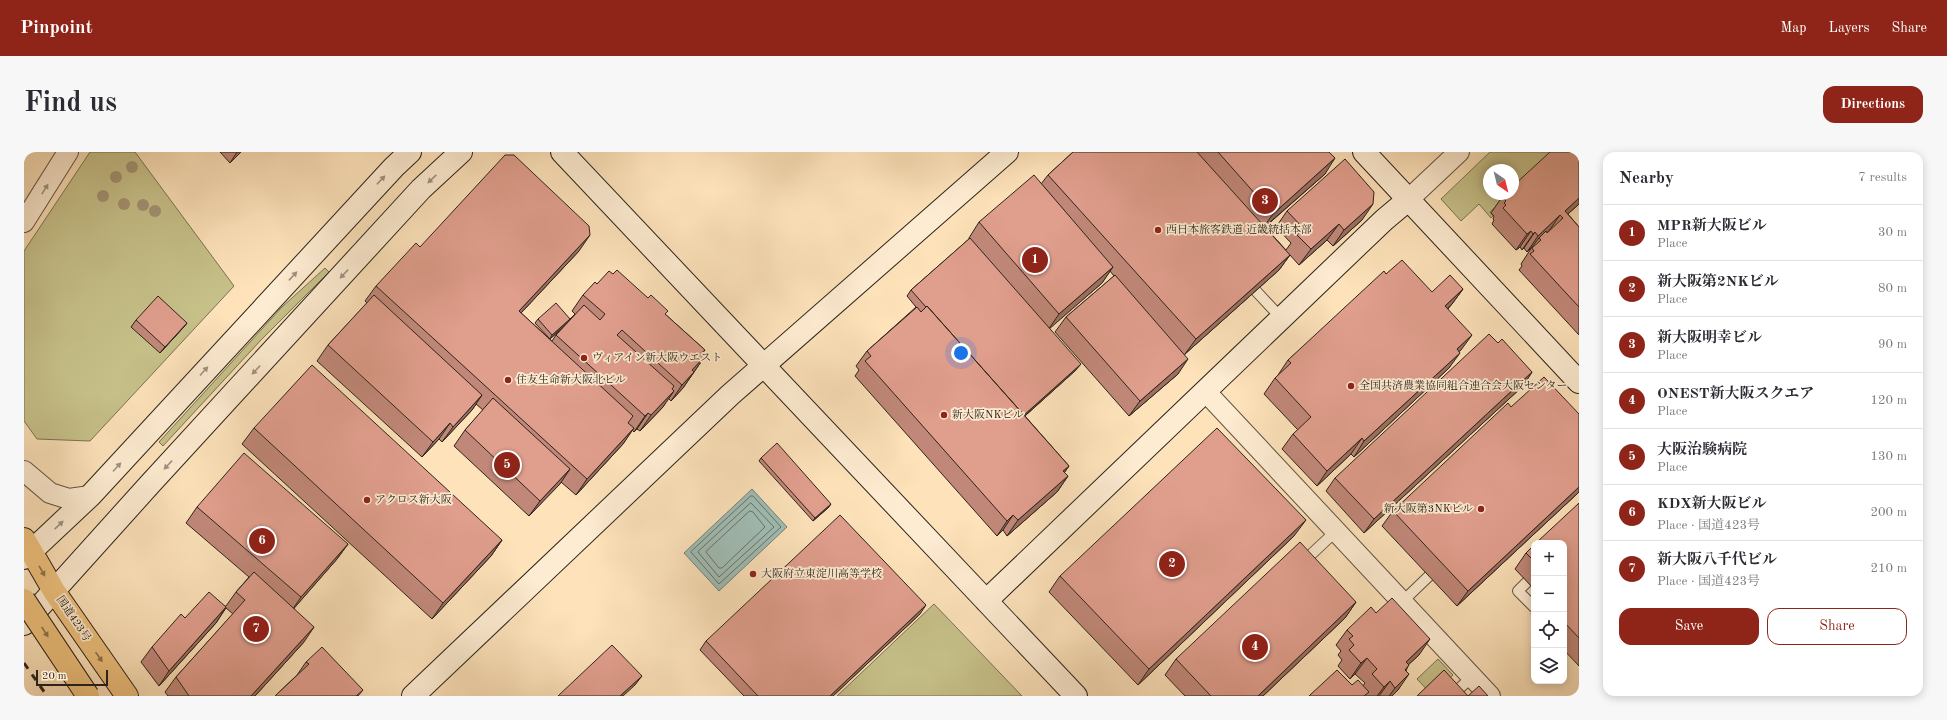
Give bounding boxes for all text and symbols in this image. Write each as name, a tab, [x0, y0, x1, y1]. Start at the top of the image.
text: Pinpoint	[20, 19, 93, 38]
text: Map	[1781, 21, 1807, 35]
text: Layers	[1829, 21, 1870, 35]
text: Share	[1892, 21, 1927, 35]
button: Directions	[1823, 86, 1923, 123]
text: Find us	[24, 90, 117, 118]
north arrow	[1483, 164, 1519, 200]
text: Nearby	[1619, 170, 1674, 187]
text: 7 results	[1858, 171, 1907, 184]
one-way arrow	[427, 174, 437, 183]
one-way arrow	[376, 175, 386, 185]
one-way arrow	[41, 183, 48, 195]
pin: 3	[1252, 186, 1278, 216]
text: MPR新大阪ビル	[1657, 219, 1767, 234]
place label: 西日本旅客鉄道 近畿統括本部	[1166, 223, 1312, 236]
marker: 西日本旅客鉄道 近畿統括本部	[1153, 225, 1163, 235]
text: 1	[1628, 226, 1636, 239]
text: 30 m	[1878, 226, 1907, 239]
text: Place	[1657, 237, 1687, 250]
pin: 1	[1022, 245, 1048, 275]
one-way arrow	[339, 269, 349, 279]
one-way arrow	[288, 270, 297, 281]
text: 新大阪第2NKビル	[1657, 275, 1779, 290]
text: 2	[1628, 282, 1636, 295]
text: 80 m	[1878, 282, 1907, 295]
text: Place	[1657, 293, 1687, 306]
text: 新大阪明幸ビル	[1657, 331, 1762, 346]
text: 3	[1628, 338, 1636, 351]
text: 90 m	[1878, 338, 1907, 351]
your location	[951, 343, 971, 363]
text: Place	[1657, 349, 1687, 362]
place label: ヴィアイン新大阪ウエスト	[592, 351, 722, 364]
marker: ヴィアイン新大阪ウエスト	[579, 353, 589, 363]
one-way arrow	[252, 365, 261, 374]
one-way arrow	[200, 366, 209, 376]
place label: 住友生命新大阪北ビル	[516, 373, 626, 386]
marker: 住友生命新大阪北ビル	[503, 375, 513, 385]
place label: 全国共済農業協同組合連合会大阪センター	[1359, 379, 1568, 392]
marker: 全国共済農業協同組合連合会大阪センター	[1346, 381, 1356, 391]
text: ONEST新大阪スクエア	[1657, 387, 1814, 402]
text: 4	[1628, 394, 1636, 407]
text: 120 m	[1870, 394, 1907, 407]
text: Place	[1657, 405, 1687, 418]
place label: 新大阪NKビル	[952, 408, 1024, 421]
marker: 新大阪NKビル	[939, 410, 949, 420]
text: 大阪治験病院	[1657, 443, 1747, 458]
pin: 5	[494, 450, 520, 480]
text: 5	[1628, 450, 1636, 463]
text: 130 m	[1870, 450, 1907, 463]
one-way arrow	[163, 460, 172, 470]
text: Place	[1657, 461, 1687, 474]
one-way arrow	[112, 462, 121, 472]
place label: アクロス新大阪	[375, 493, 452, 506]
marker: アクロス新大阪	[362, 495, 372, 505]
text: KDX新大阪ビル	[1657, 497, 1767, 512]
place label: 新大阪第3NKビル	[1384, 502, 1473, 515]
marker: 新大阪第3NKビル	[1476, 504, 1486, 514]
text: 6	[1628, 506, 1636, 519]
text: 200 m	[1870, 506, 1907, 519]
text: Place · 国道423号	[1657, 519, 1760, 532]
one-way arrow	[54, 520, 64, 529]
pin: 6	[249, 526, 275, 556]
map controls	[1531, 540, 1567, 684]
button: +	[1531, 540, 1567, 576]
pin: 2	[1159, 549, 1185, 579]
text: 新大阪八千代ビル	[1657, 553, 1777, 568]
text: 7	[1628, 562, 1636, 575]
text: 210 m	[1870, 562, 1907, 575]
one-way arrow	[39, 565, 46, 577]
place label: 大阪府立東淀川高等学校	[761, 567, 882, 580]
marker: 大阪府立東淀川高等学校	[748, 569, 758, 579]
text: Place · 国道423号	[1657, 575, 1760, 588]
button: −	[1531, 576, 1567, 612]
street label: 国道423号	[54, 593, 94, 644]
button: Save	[1619, 608, 1759, 645]
button: Share	[1767, 608, 1907, 645]
button: locate	[1531, 612, 1567, 648]
pin: 7	[243, 614, 269, 644]
one-way arrow	[41, 627, 49, 637]
pin: 4	[1242, 632, 1268, 662]
button: layers	[1531, 648, 1567, 684]
one-way arrow	[95, 652, 103, 663]
scale bar	[36, 668, 108, 687]
text: 20 m	[42, 671, 67, 682]

